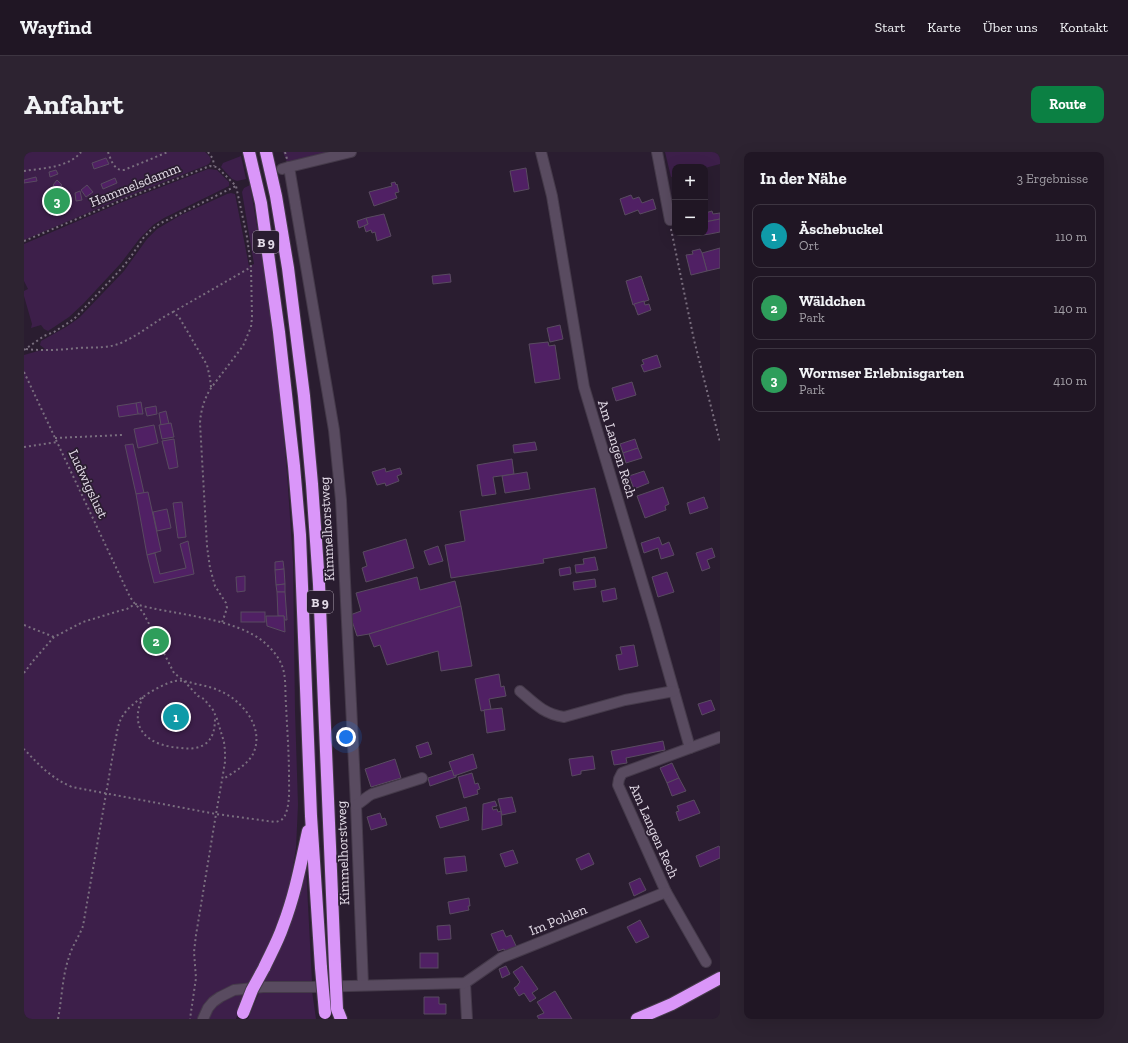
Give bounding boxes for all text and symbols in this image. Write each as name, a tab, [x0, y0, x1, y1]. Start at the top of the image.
text: Wayfind	[20, 16, 92, 39]
text: Start	[875, 19, 905, 36]
text: Karte	[927, 19, 961, 36]
text: Über uns	[983, 19, 1038, 36]
text: Kontakt	[1060, 19, 1108, 36]
button: Route	[1031, 86, 1104, 123]
text: Anfahrt	[24, 88, 123, 121]
street label: Hammelsdamm	[87, 159, 183, 211]
map controls	[672, 164, 708, 236]
button: +	[672, 164, 708, 200]
text: In der Nähe	[760, 168, 847, 188]
text: 3 Ergebnisse	[1017, 171, 1088, 186]
pin: 3	[44, 186, 70, 216]
button: −	[672, 200, 708, 236]
text: Äschebuckel	[799, 220, 883, 238]
text: 1	[771, 229, 777, 244]
text: 110 m	[1055, 229, 1087, 244]
road number: B 9	[253, 231, 279, 253]
text: Ort	[799, 238, 819, 253]
text: Wäldchen	[799, 292, 865, 310]
text: 2	[771, 301, 777, 316]
text: 140 m	[1053, 301, 1087, 316]
text: Park	[799, 310, 825, 325]
text: Wormser Erlebnisgarten	[799, 364, 964, 382]
text: 3	[771, 373, 777, 388]
text: 410 m	[1053, 373, 1087, 388]
text: Park	[799, 382, 825, 397]
street label: Am Langen Rech	[594, 398, 640, 500]
street label: Ludwigslust	[65, 447, 112, 522]
street label: Kimmelhorstweg	[316, 476, 338, 582]
road number: B 9	[307, 591, 333, 613]
pin: 2	[143, 626, 169, 656]
pin: 1	[163, 702, 189, 732]
your location	[336, 727, 356, 747]
street label: Am Langen Rech	[626, 781, 682, 881]
street label: Kimmelhorstweg	[333, 800, 353, 905]
street label: Im Pohlen	[527, 901, 589, 939]

